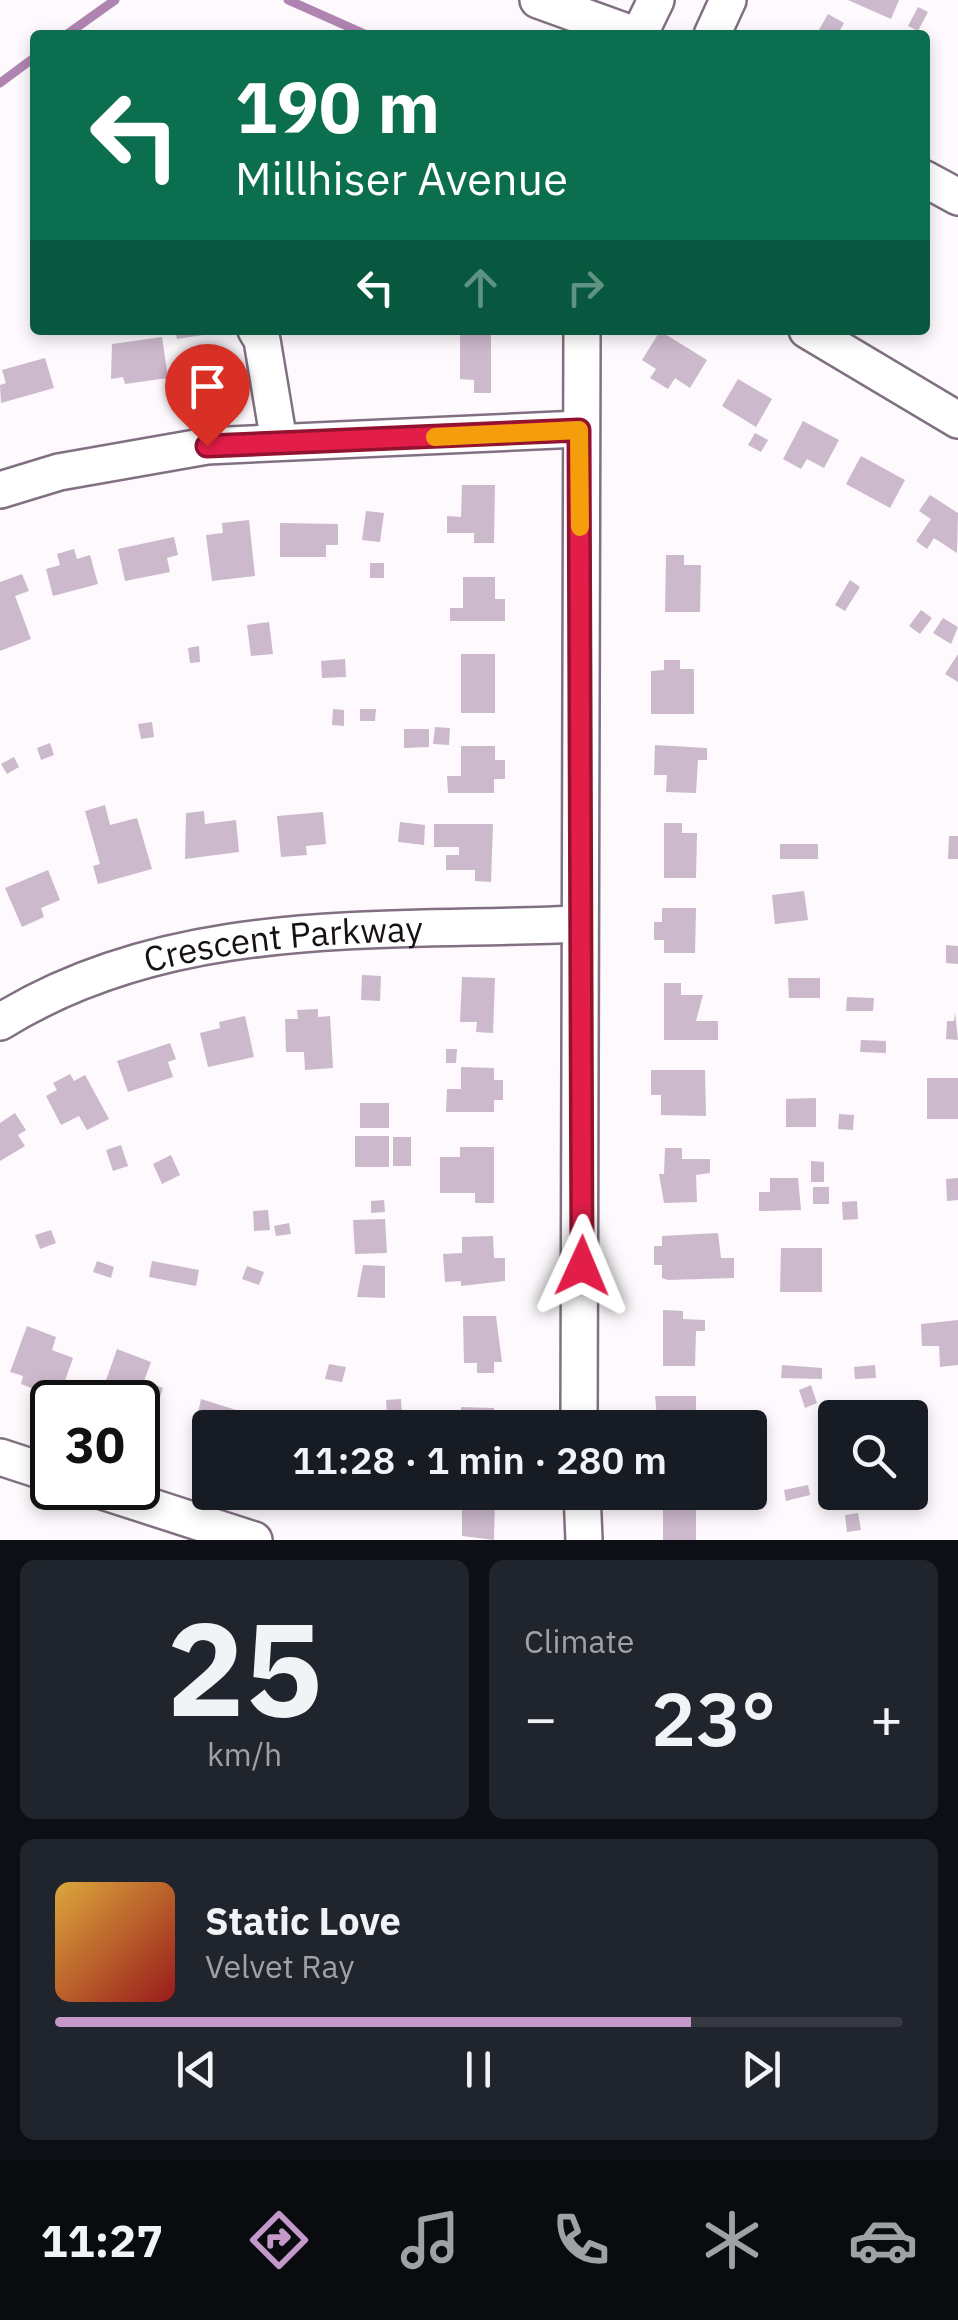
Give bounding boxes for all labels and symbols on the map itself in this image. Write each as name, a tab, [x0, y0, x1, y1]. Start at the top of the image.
pin	[165, 344, 250, 447]
street label: Crescent Parkway	[138, 905, 423, 982]
position arrow	[530, 1214, 634, 1318]
speed limit sign: 30	[30, 1380, 160, 1510]

